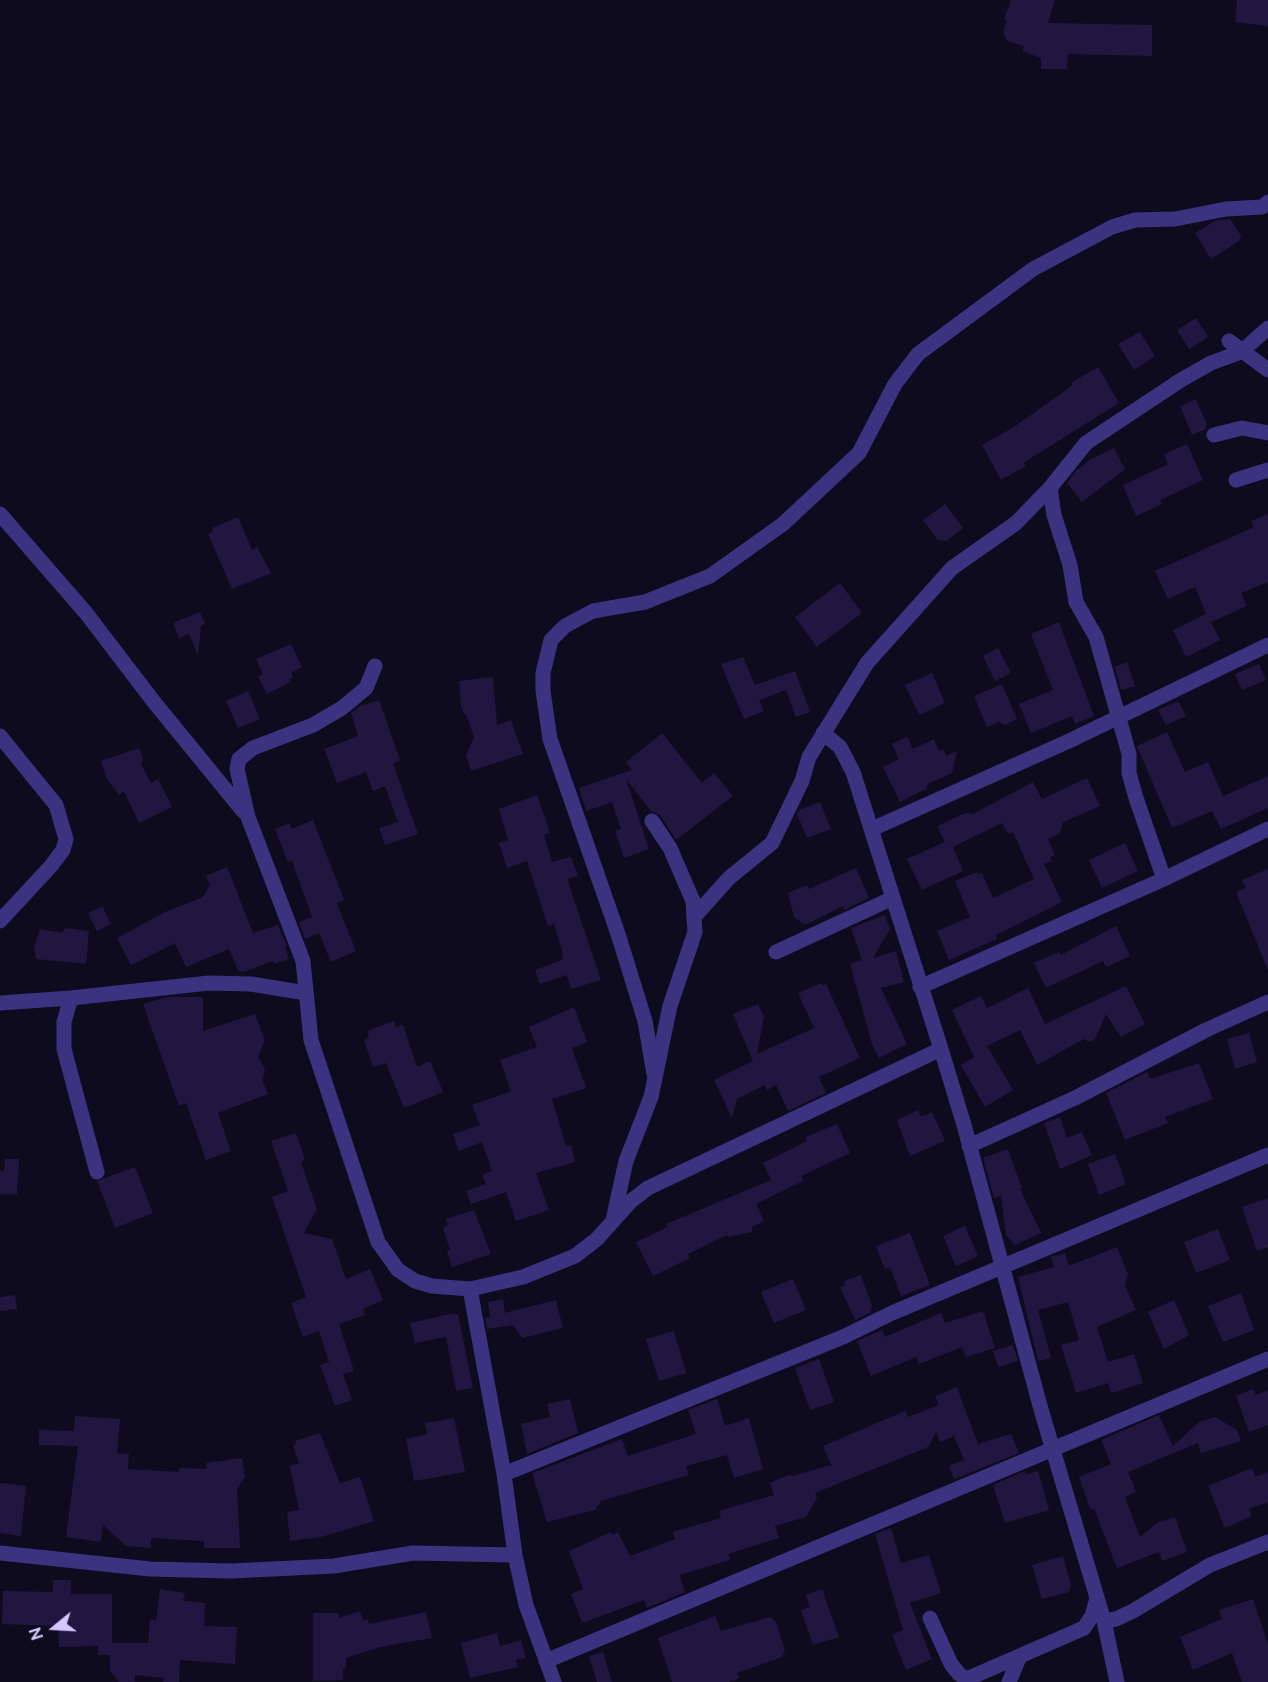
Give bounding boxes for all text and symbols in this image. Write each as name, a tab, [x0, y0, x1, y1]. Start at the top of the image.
north arrow	[24, 1598, 84, 1658]
text: N	[25, 1625, 47, 1642]

